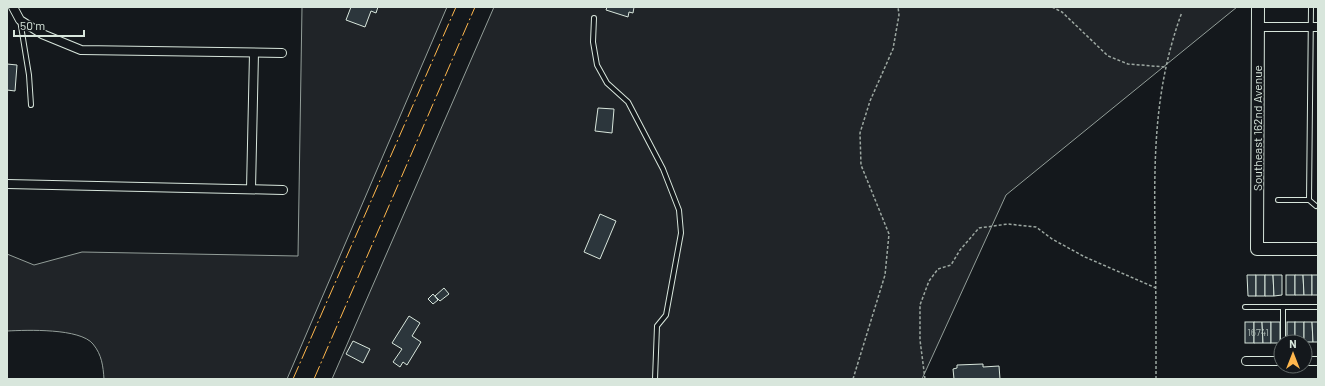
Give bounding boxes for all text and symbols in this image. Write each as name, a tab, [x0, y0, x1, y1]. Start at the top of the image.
scale bar	[14, 12, 84, 38]
text: 50 m	[20, 18, 45, 32]
street label: Southeast 162nd Avenue	[1250, 65, 1264, 191]
house number: 16741	[1247, 326, 1269, 338]
north arrow	[1273, 334, 1313, 374]
text: N	[1289, 337, 1297, 350]

